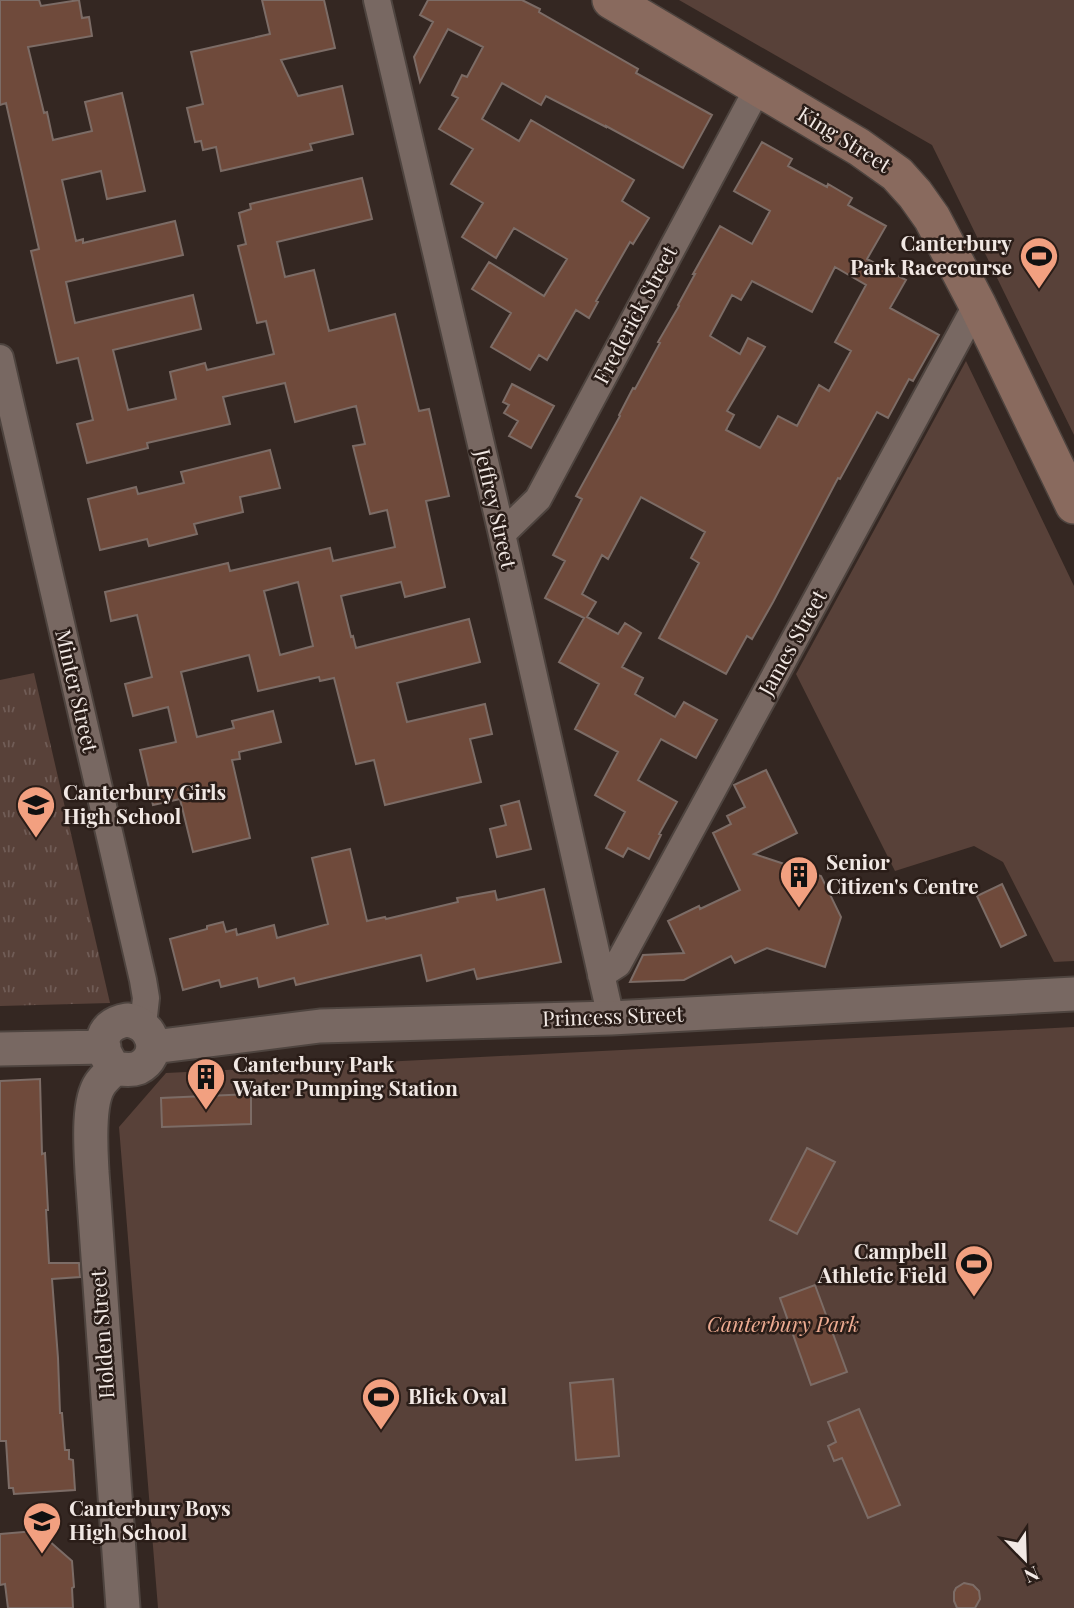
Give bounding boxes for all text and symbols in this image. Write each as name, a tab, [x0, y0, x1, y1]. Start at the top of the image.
street label: King Street	[793, 99, 897, 178]
place label: Canterbury Park Racecourse	[850, 228, 1012, 280]
sports icon: Canterbury Park Racecourse	[1018, 235, 1060, 290]
street label: Frederick Street	[586, 239, 683, 388]
street label: Jeffrey Street	[469, 445, 524, 572]
street label: James Street	[750, 584, 832, 701]
street label: Minter Street	[50, 626, 106, 755]
place label: Canterbury Girls High School	[63, 777, 226, 829]
school or university icon: Canterbury Girls High School	[15, 784, 57, 839]
place label: Senior Citizen's Centre	[826, 847, 979, 899]
building icon: Senior Citizen's Centre	[778, 854, 820, 909]
street label: Princess Street	[542, 999, 685, 1031]
place label: Canterbury Park Water Pumping Station	[232, 1049, 458, 1101]
building icon: Canterbury Park Water Pumping Station	[185, 1056, 227, 1111]
place label: Campbell Athletic Field	[817, 1236, 947, 1288]
sports icon: Campbell Athletic Field	[953, 1243, 995, 1298]
street label: Holden Street	[82, 1268, 119, 1400]
park label: Canterbury Park	[707, 1309, 859, 1337]
sports icon: Blick Oval	[360, 1376, 402, 1431]
place label: Blick Oval	[408, 1381, 507, 1409]
place label: Canterbury Boys High School	[69, 1493, 231, 1545]
school or university icon: Canterbury Boys High School	[21, 1500, 63, 1555]
north arrow	[990, 1524, 1060, 1594]
text: N	[1020, 1561, 1043, 1590]

